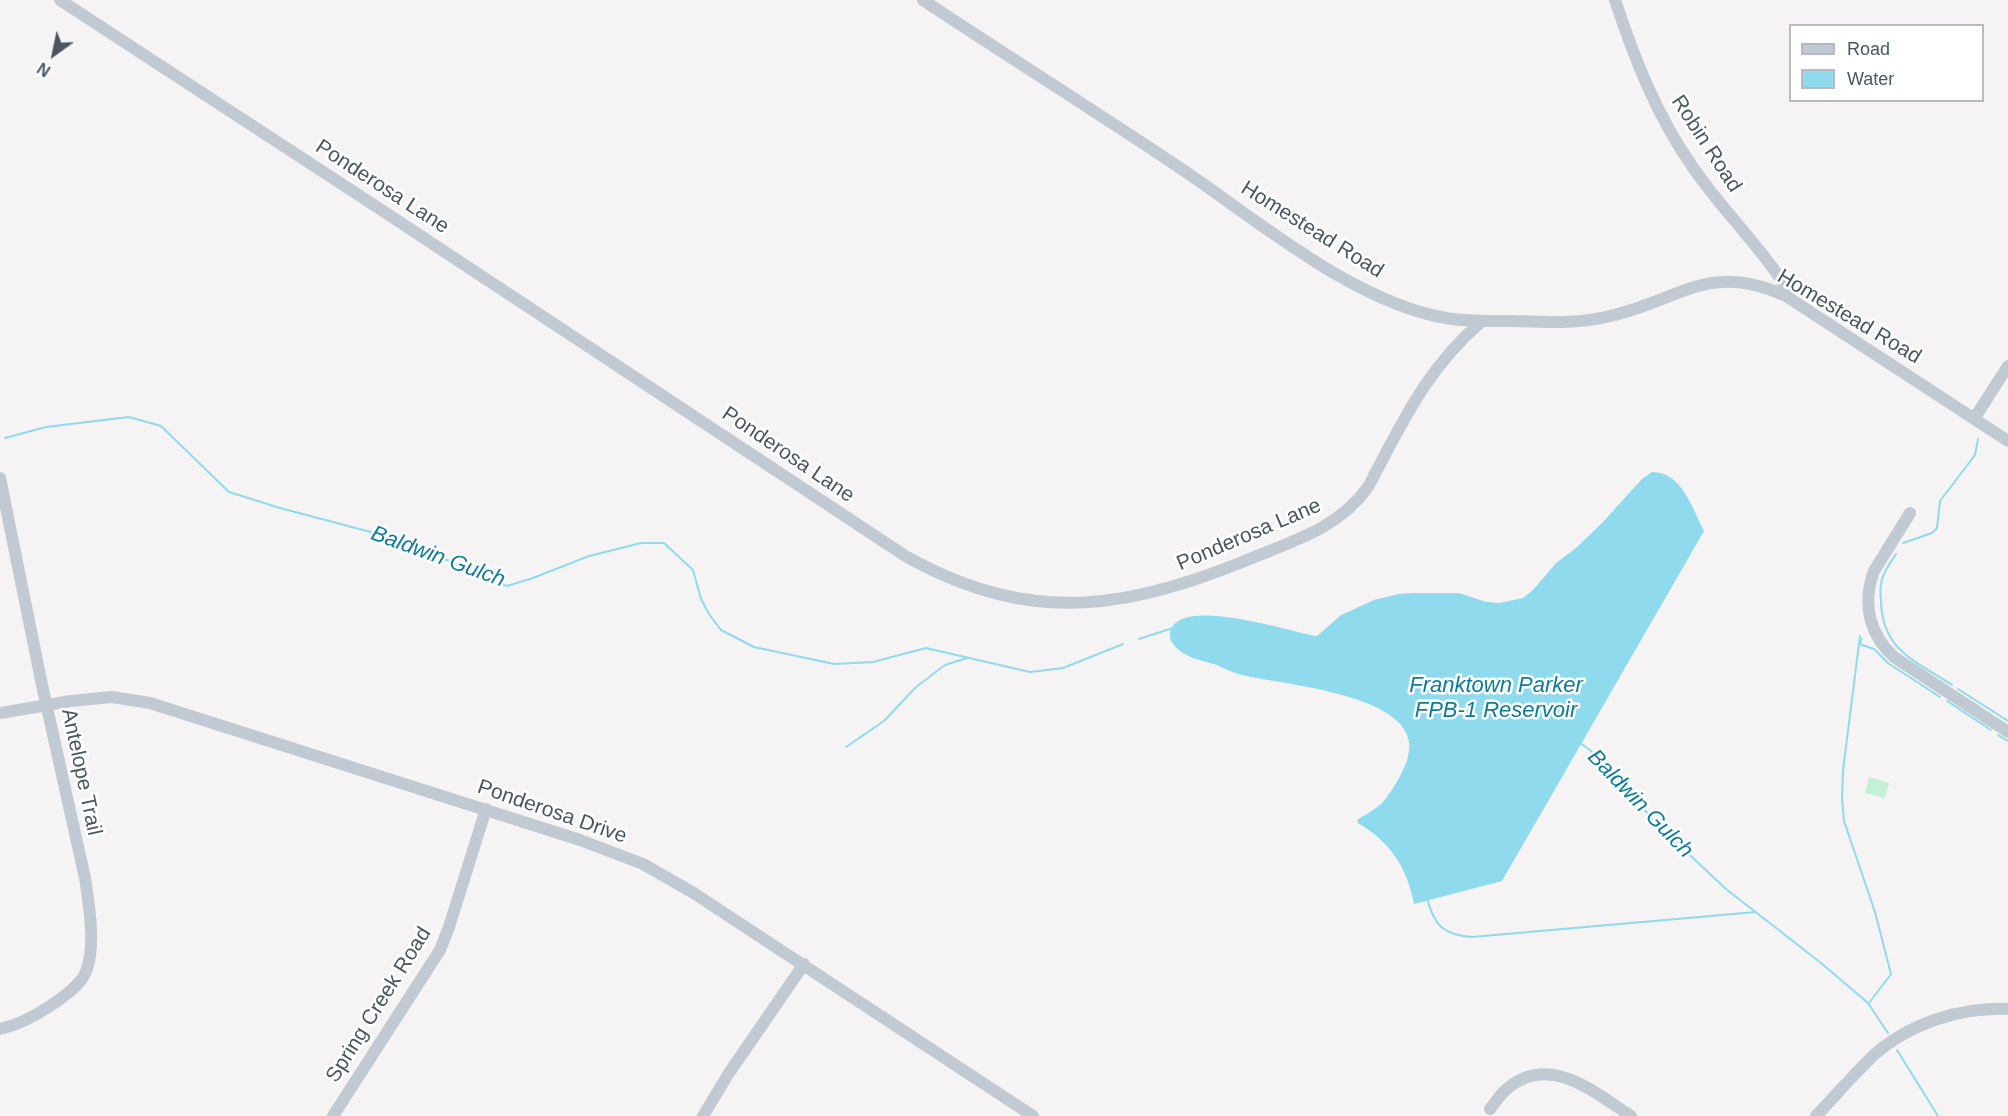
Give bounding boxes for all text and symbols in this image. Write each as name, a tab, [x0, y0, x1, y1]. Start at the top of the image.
north arrow	[24, 24, 84, 84]
legend	[1789, 24, 1984, 102]
text: Road	[1847, 39, 1890, 59]
text: N	[34, 59, 53, 80]
text: Water	[1847, 69, 1894, 89]
street label: Robin Road	[1665, 91, 1747, 197]
street label: Ponderosa Lane	[311, 134, 453, 240]
street label: Homestead Road	[1236, 176, 1388, 284]
street label: Homestead Road	[1772, 264, 1926, 370]
street label: Ponderosa Lane	[717, 401, 859, 509]
street label: Ponderosa Lane	[1173, 493, 1325, 577]
water label: Baldwin Gulch	[367, 521, 509, 593]
water label: Franktown Parker FPB-1 Reservoir	[1409, 673, 1583, 724]
street label: Antelope Trail	[55, 706, 107, 838]
water label: Baldwin Gulch	[1582, 744, 1698, 864]
street label: Ponderosa Drive	[474, 775, 630, 849]
street label: Spring Creek Road	[321, 923, 437, 1087]

